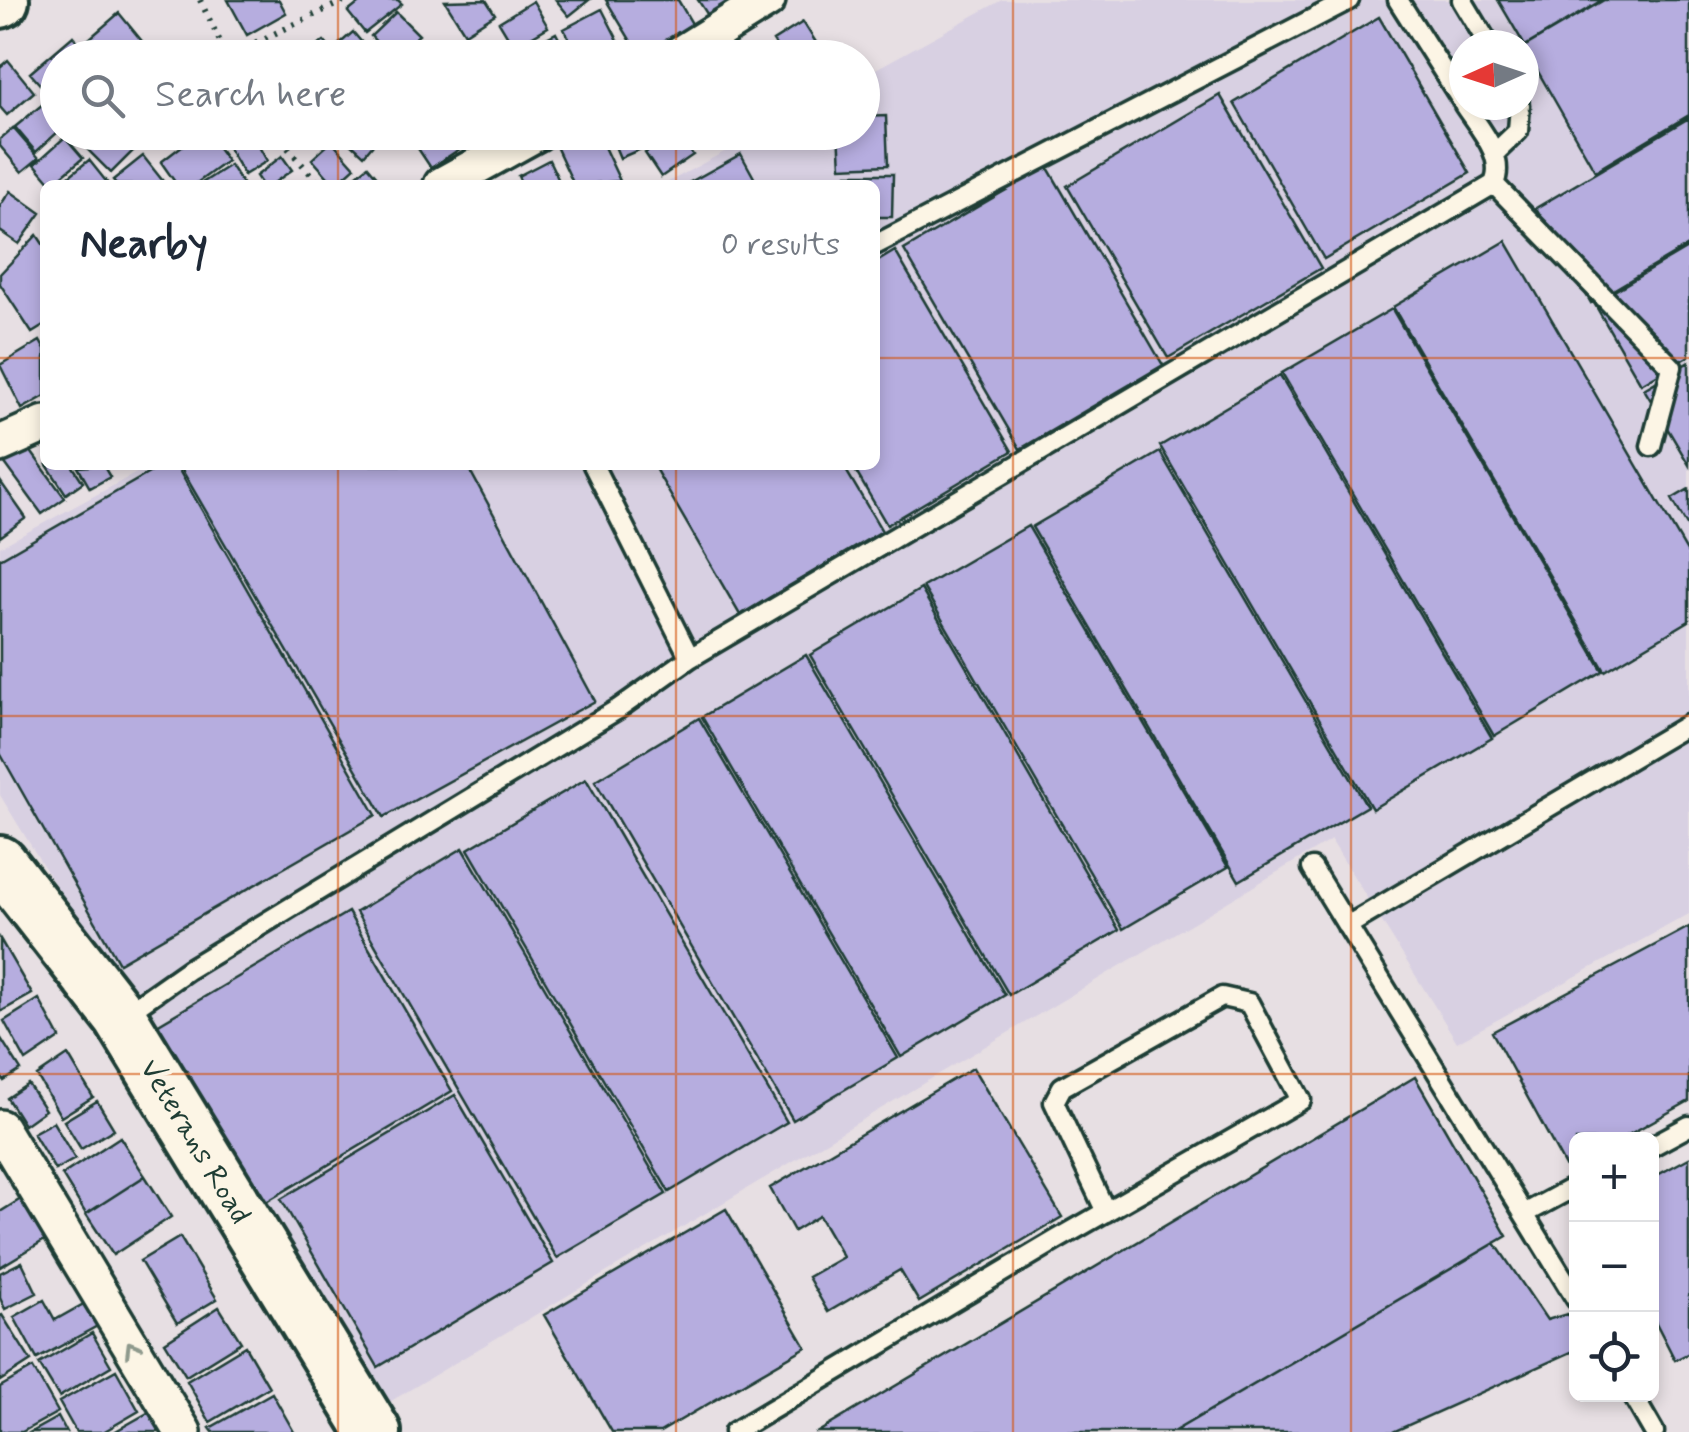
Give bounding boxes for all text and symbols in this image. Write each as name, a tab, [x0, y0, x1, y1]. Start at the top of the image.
north arrow	[1449, 30, 1539, 120]
search box	[40, 40, 880, 150]
icon: search	[75, 68, 130, 123]
text: Search here	[155, 71, 346, 120]
text: Nearby	[80, 218, 208, 273]
text: 0 results	[721, 224, 840, 266]
street label: Veterans Road	[130, 1052, 259, 1232]
map controls	[1569, 1132, 1659, 1402]
button: +	[1569, 1132, 1659, 1222]
button: −	[1569, 1222, 1659, 1312]
button: locate	[1569, 1312, 1659, 1402]
one-way arrow	[125, 1341, 144, 1359]

